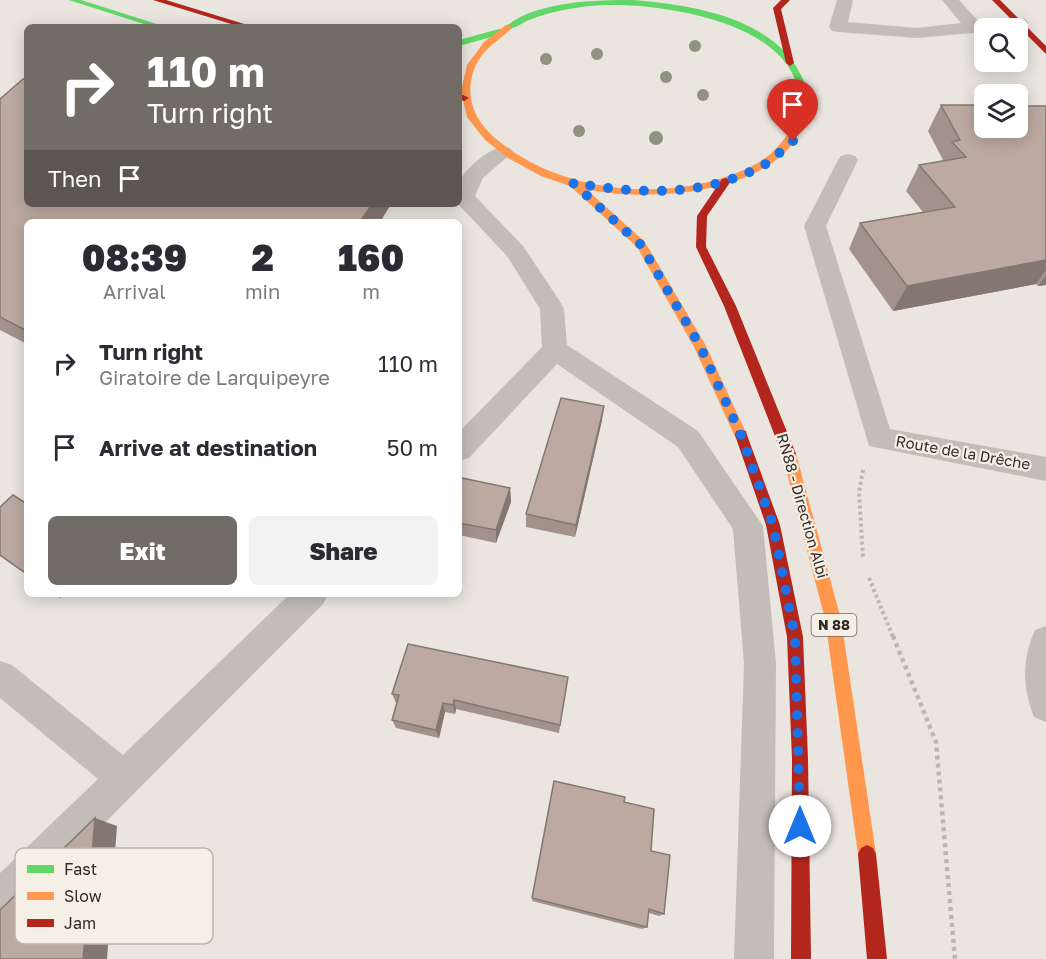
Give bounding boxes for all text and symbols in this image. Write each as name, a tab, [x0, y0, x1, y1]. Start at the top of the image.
map controls	[974, 18, 1028, 138]
button: search	[974, 18, 1028, 72]
text: 110 m	[147, 46, 265, 96]
icon: right	[48, 48, 126, 126]
pin	[767, 79, 818, 141]
button: layers	[974, 84, 1028, 138]
icon: arrive	[776, 88, 809, 121]
text: Turn right	[147, 97, 273, 129]
icon: arrive	[113, 162, 146, 195]
text: Then	[48, 165, 101, 192]
text: 08:39	[82, 236, 187, 279]
text: 2	[251, 236, 274, 279]
text: 160	[338, 236, 404, 279]
text: Arrival	[103, 279, 166, 303]
text: min	[245, 279, 280, 303]
text: m	[362, 279, 380, 303]
text: Turn right	[99, 338, 203, 365]
icon: right	[48, 347, 81, 380]
text: 110 m	[378, 350, 438, 377]
text: Giratoire de Larquipeyre	[99, 365, 330, 389]
icon: arrive	[48, 431, 81, 464]
street label: RN88 - Direction Albi	[774, 431, 832, 580]
street label: Route de la Drêche	[895, 431, 1032, 473]
text: Arrive at destination	[99, 434, 317, 461]
text: 50 m	[387, 434, 438, 461]
button: Exit	[48, 516, 237, 585]
button: Share	[249, 516, 438, 585]
road number: N 88	[812, 614, 856, 636]
position arrow	[768, 794, 832, 858]
legend	[15, 848, 213, 944]
text: Fast	[64, 859, 97, 879]
text: Slow	[64, 886, 102, 906]
text: Jam	[64, 913, 96, 933]

